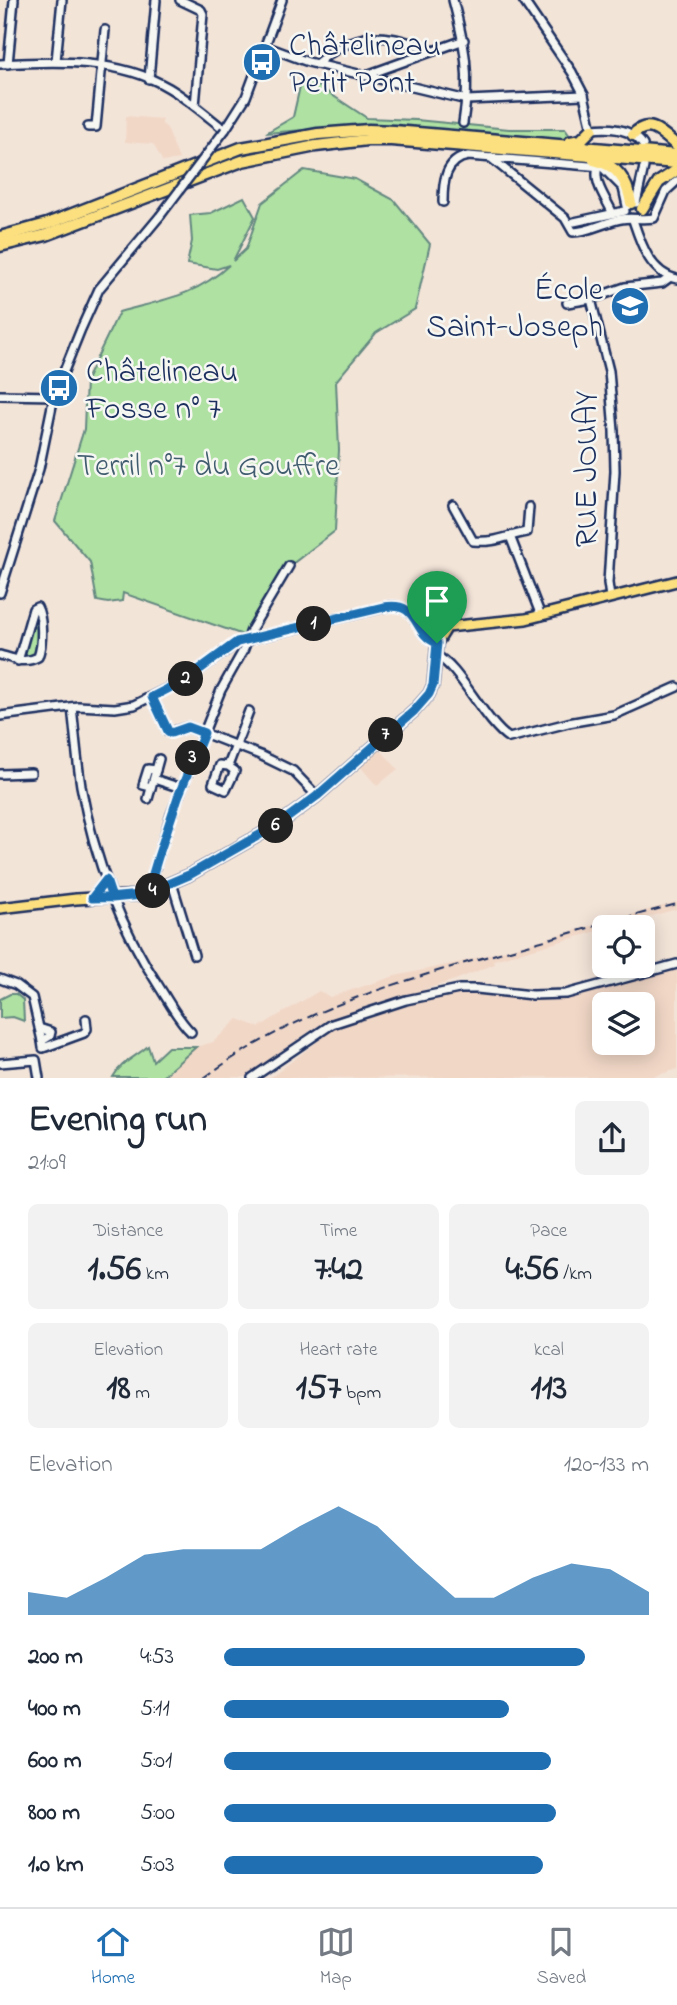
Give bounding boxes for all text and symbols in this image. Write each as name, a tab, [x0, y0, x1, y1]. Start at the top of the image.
place label: Châtelineau Petit Pont	[289, 24, 441, 108]
bus stop icon: Châtelineau Petit Pont	[241, 41, 283, 83]
place label: École Saint-Joseph	[426, 268, 604, 352]
school or university icon: École Saint-Joseph	[609, 285, 651, 327]
place label: Châtelineau Fosse n° 7	[85, 350, 238, 434]
bus stop icon: Châtelineau Fosse n° 7	[38, 367, 80, 409]
street label: RUE JOUAY	[565, 390, 612, 547]
park label: Terril n°7 du Gouffre	[77, 444, 340, 491]
pin	[407, 571, 467, 643]
icon: arrive	[418, 582, 456, 620]
pin: 1	[296, 606, 332, 642]
text: 1	[310, 610, 317, 637]
pin: 2	[168, 662, 204, 696]
text: 2	[181, 665, 190, 692]
pin: 7	[368, 718, 404, 752]
text: 7	[382, 721, 389, 748]
pin: 3	[176, 740, 210, 776]
text: 3	[189, 744, 196, 771]
pin: 6	[258, 808, 294, 844]
text: 6	[271, 812, 280, 839]
pin: 4	[136, 874, 170, 908]
text: 4	[149, 877, 156, 904]
map controls	[592, 915, 655, 1055]
button: locate	[592, 915, 655, 978]
button: layers	[592, 992, 655, 1055]
text: Evening run	[28, 1093, 207, 1149]
button: share	[575, 1101, 649, 1175]
text: 21:09	[28, 1147, 66, 1180]
text: Distance	[93, 1218, 163, 1245]
text: Time	[320, 1218, 357, 1245]
text: Pace	[530, 1218, 567, 1245]
text: 1.56	[87, 1245, 141, 1296]
text: 7:42	[314, 1245, 363, 1296]
text: 4:56	[506, 1245, 558, 1296]
text: km	[141, 1261, 169, 1288]
text: /km	[558, 1261, 592, 1288]
text: Elevation	[93, 1337, 163, 1364]
text: Heart rate	[300, 1337, 377, 1364]
text: kcal	[534, 1337, 564, 1364]
text: 18	[106, 1364, 131, 1415]
text: 157	[296, 1364, 341, 1415]
text: 113	[530, 1364, 567, 1415]
text: m	[131, 1380, 150, 1407]
text: bpm	[341, 1380, 381, 1407]
text: Elevation	[28, 1449, 113, 1482]
text: 120–133 m	[564, 1449, 649, 1482]
text: 200 m	[28, 1641, 83, 1674]
text: 4:53	[140, 1641, 174, 1674]
text: 400 m	[28, 1693, 81, 1726]
text: 5:11	[140, 1693, 170, 1726]
text: 600 m	[28, 1745, 82, 1778]
text: 5:01	[140, 1745, 172, 1778]
text: 800 m	[28, 1797, 80, 1830]
text: 5:00	[140, 1797, 175, 1830]
text: 1.0 km	[28, 1849, 84, 1882]
text: 5:03	[140, 1849, 175, 1882]
tab: Home	[91, 1923, 135, 1992]
tab: Map	[317, 1923, 355, 1992]
tab: Saved	[537, 1923, 586, 1992]

